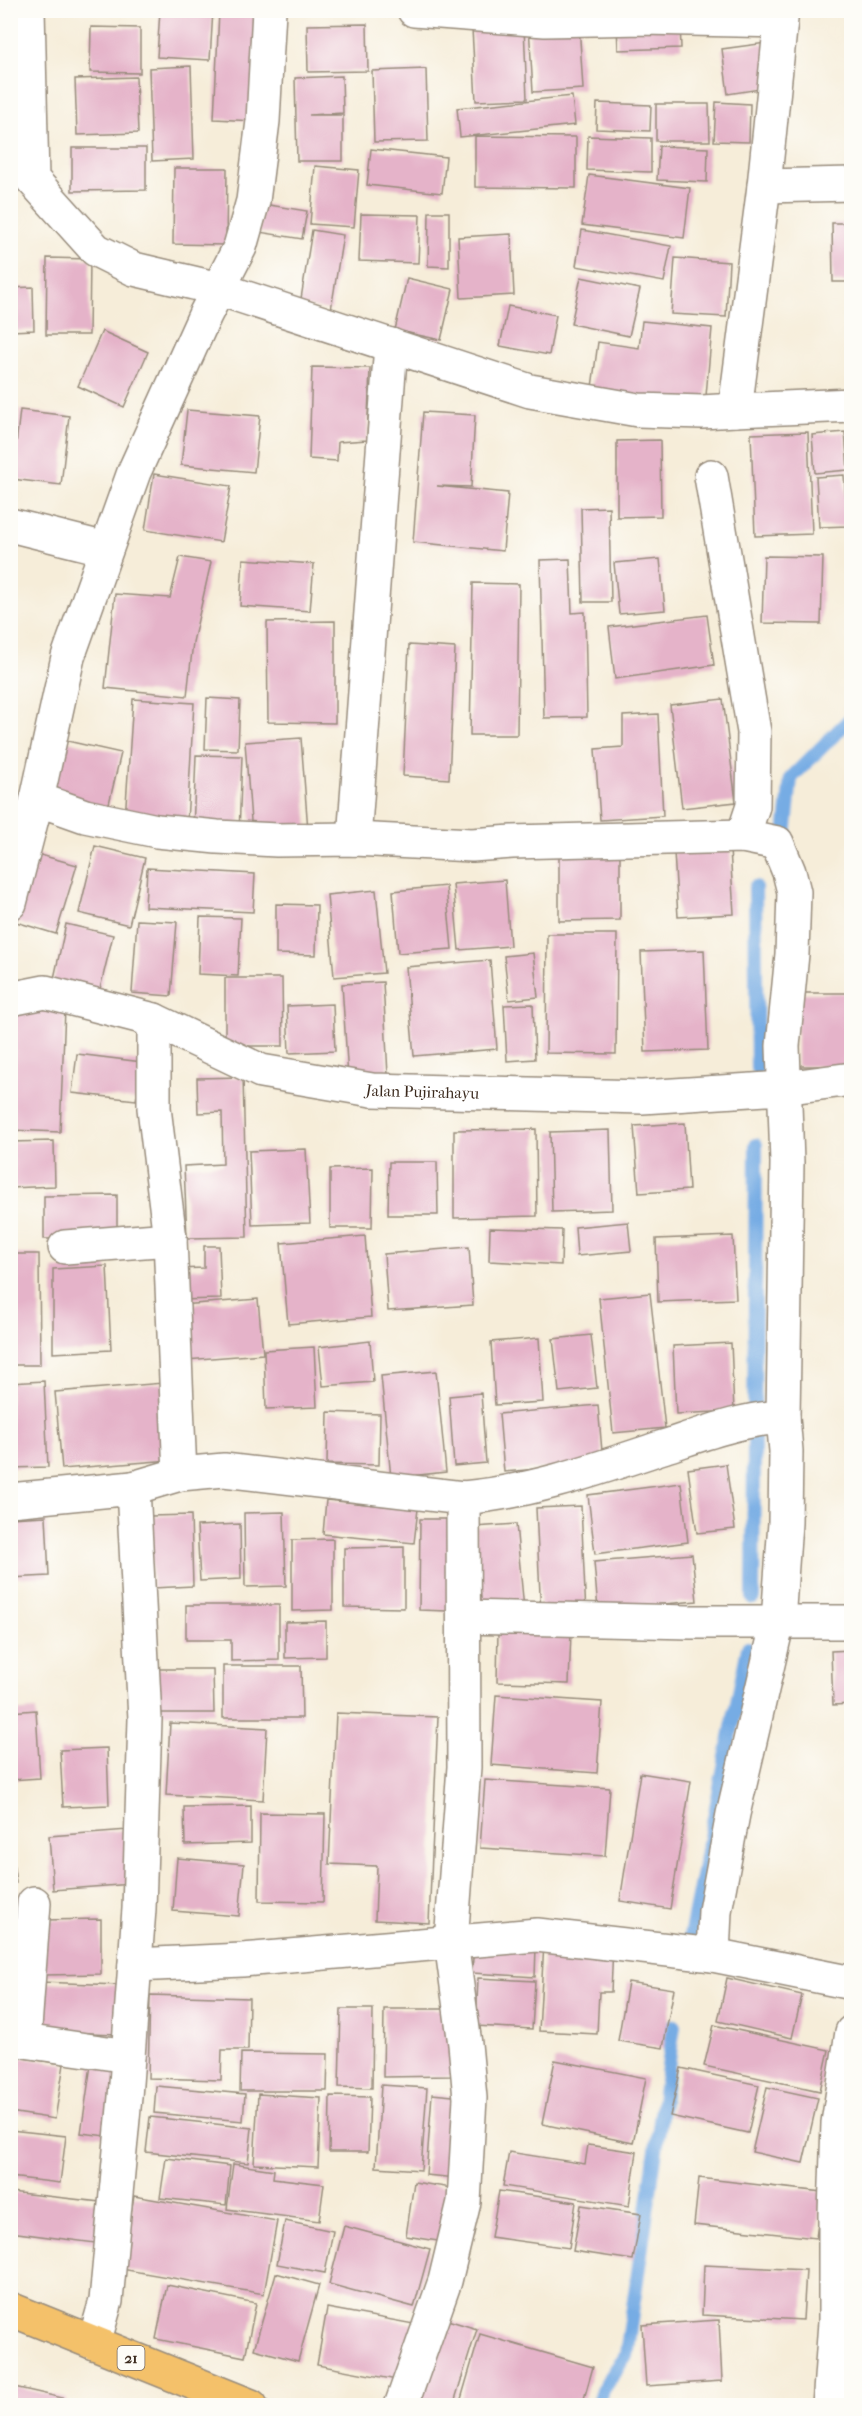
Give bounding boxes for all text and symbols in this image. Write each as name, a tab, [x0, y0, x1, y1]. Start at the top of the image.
street label: Jalan Pujirahayu	[363, 1079, 479, 1102]
road number: 21	[118, 2346, 144, 2370]

